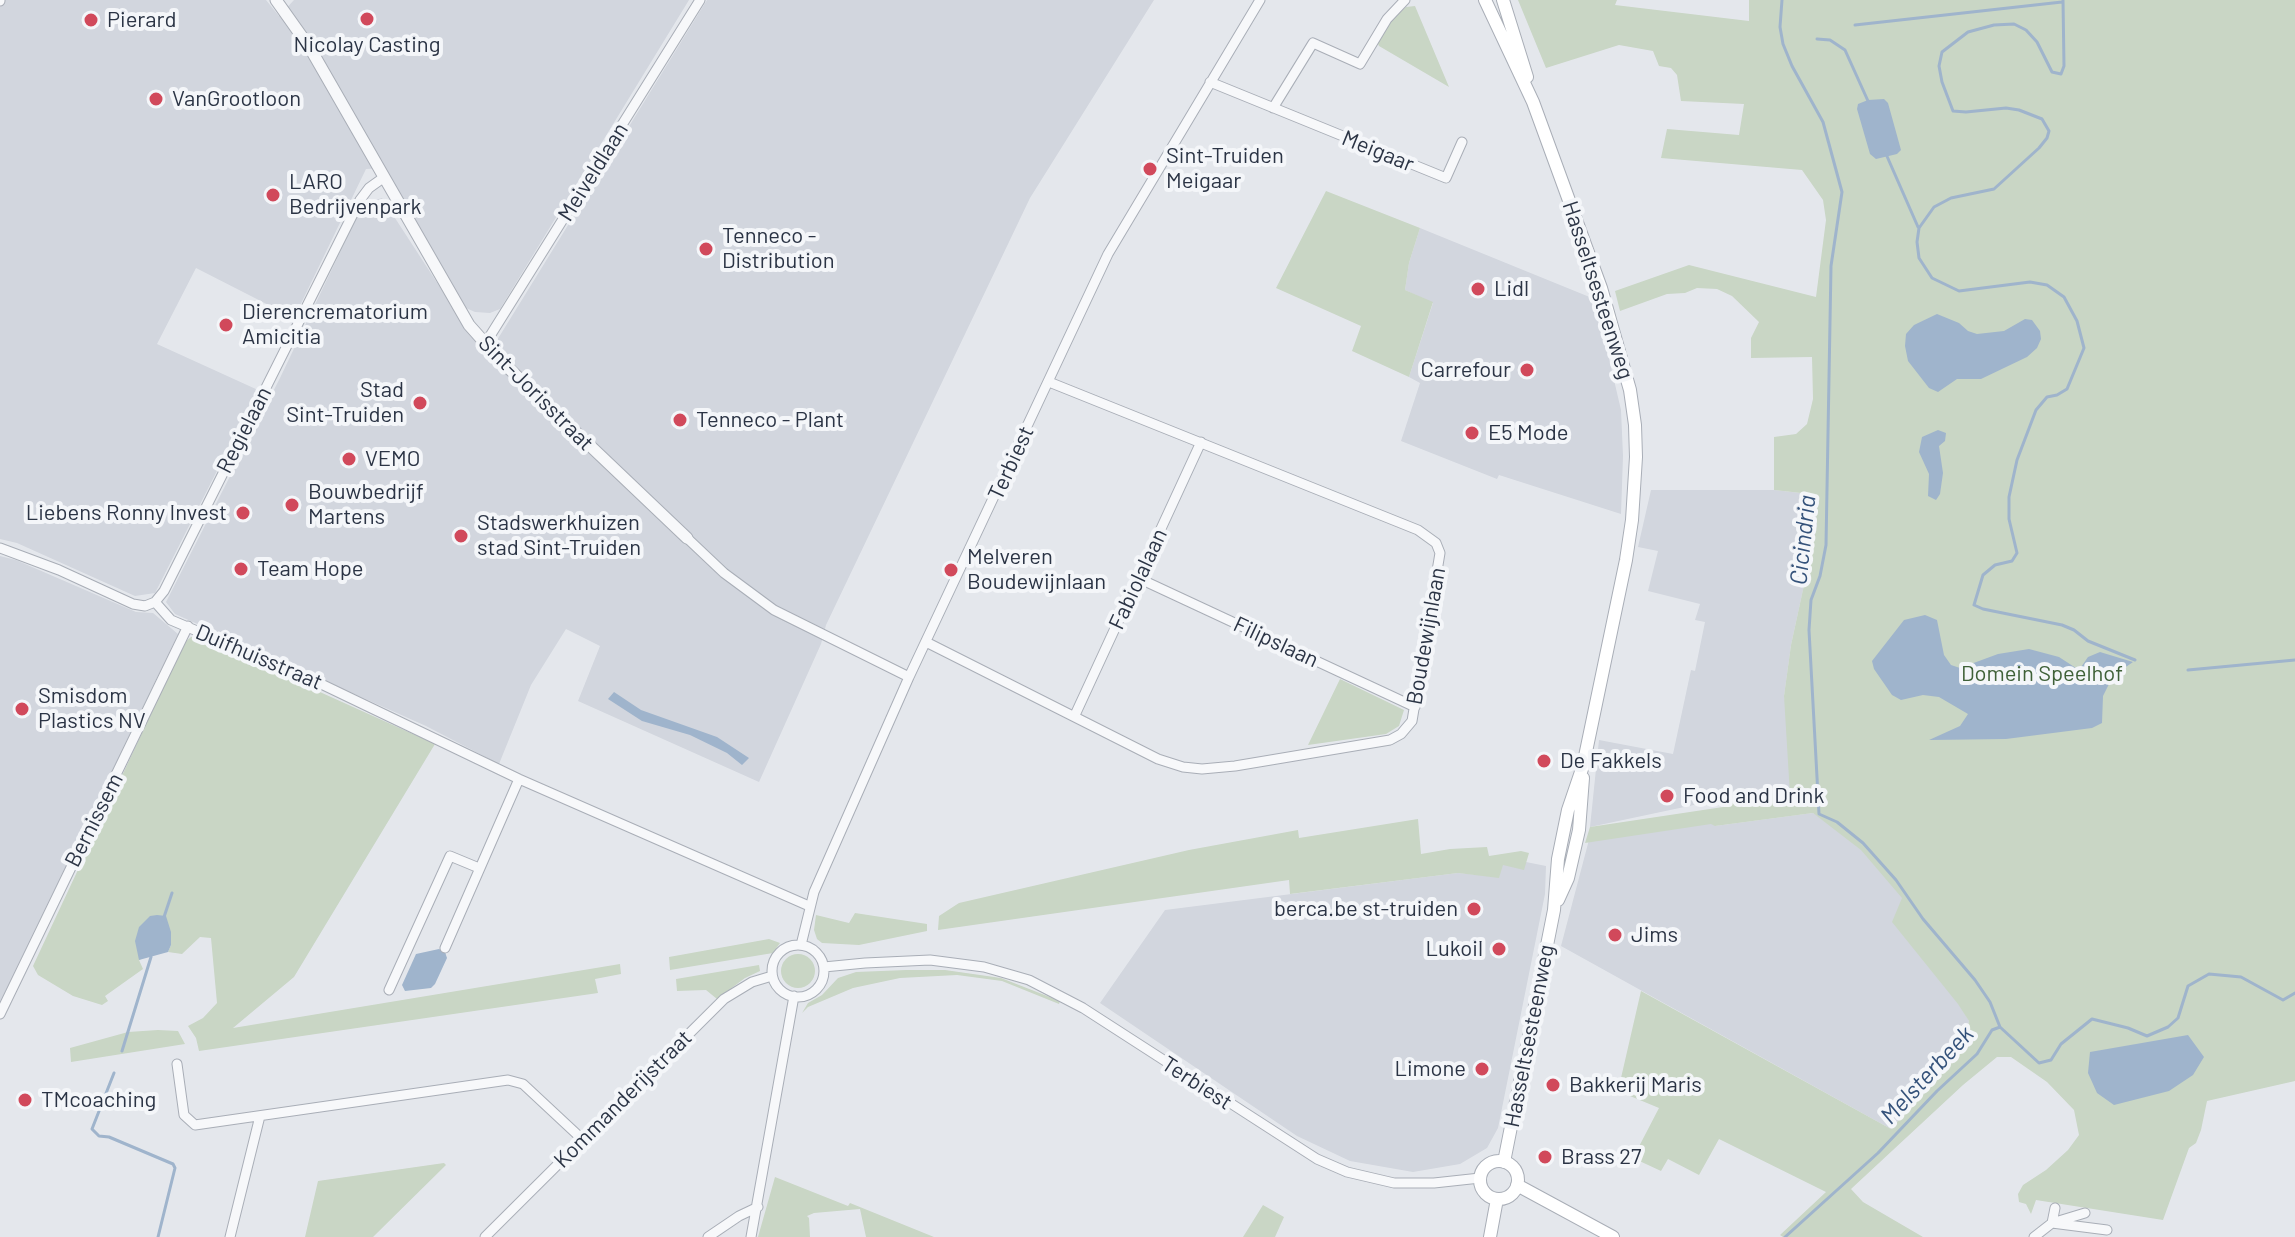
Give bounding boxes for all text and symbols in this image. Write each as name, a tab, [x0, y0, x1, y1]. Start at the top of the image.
place label: Pierard	[107, 7, 176, 33]
marker: Nicolay Casting	[358, 10, 376, 28]
marker: Pierard	[82, 11, 100, 29]
place label: Nicolay Casting	[294, 32, 440, 58]
place label: VanGrootloon	[172, 86, 301, 112]
marker: VanGrootloon	[147, 90, 165, 108]
street label: Meiveldlaan	[552, 118, 634, 226]
street label: Meigaar	[1338, 125, 1418, 177]
place label: Sint-Truiden Meigaar	[1166, 143, 1284, 194]
marker: Sint-Truiden Meigaar	[1141, 160, 1159, 178]
place label: LARO Bedrijvenpark	[289, 169, 422, 220]
marker: LARO Bedrijvenpark	[264, 186, 282, 204]
street label: Hasseltsesteenweg	[1557, 198, 1639, 382]
place label: Tenneco - Distribution	[722, 223, 835, 274]
marker: Tenneco - Distribution	[697, 240, 715, 258]
place label: Lidl	[1494, 276, 1529, 302]
marker: Lidl	[1469, 280, 1487, 298]
place label: Dierencrematorium Amicitia	[242, 299, 428, 350]
marker: Dierencrematorium Amicitia	[217, 316, 235, 334]
street label: Sint-Jorisstraat	[473, 330, 599, 456]
place label: Carrefour	[1420, 357, 1511, 383]
marker: Carrefour	[1518, 361, 1536, 379]
place label: Stad Sint-Truiden	[286, 377, 404, 428]
street label: Regielaan	[211, 382, 277, 478]
marker: Stad Sint-Truiden	[411, 394, 429, 412]
place label: Tenneco - Plant	[696, 407, 844, 433]
marker: Tenneco - Plant	[671, 411, 689, 429]
place label: E5 Mode	[1488, 420, 1568, 446]
street label: Terbiest	[982, 422, 1040, 504]
marker: E5 Mode	[1463, 424, 1481, 442]
place label: VEMO	[365, 446, 420, 472]
marker: VEMO	[340, 450, 358, 468]
place label: Bouwbedrijf Martens	[308, 479, 424, 530]
water label: Cicindria	[1784, 494, 1822, 586]
marker: Bouwbedrijf Martens	[283, 496, 301, 514]
place label: Liebens Ronny Invest	[26, 500, 227, 526]
marker: Liebens Ronny Invest	[234, 504, 252, 522]
place label: Stadswerkhuizen stad Sint-Truiden	[477, 510, 641, 562]
street label: Fabiolalaan	[1103, 524, 1173, 634]
marker: Stadswerkhuizen stad Sint-Truiden	[452, 527, 470, 545]
place label: Melveren Boudewijnlaan	[967, 544, 1106, 596]
place label: Team Hope	[257, 556, 364, 582]
marker: Team Hope	[232, 560, 250, 578]
marker: Melveren Boudewijnlaan	[942, 561, 960, 579]
street label: Boudewijnlaan	[1401, 565, 1451, 707]
street label: Filipslaan	[1229, 611, 1323, 673]
street label: Duifhuisstraat	[192, 618, 326, 696]
park label: Domein Speelhof	[1961, 661, 2123, 687]
place label: Smisdom Plastics NV	[38, 683, 146, 734]
marker: Smisdom Plastics NV	[13, 700, 31, 718]
place label: De Fakkels	[1560, 748, 1662, 774]
marker: De Fakkels	[1535, 752, 1553, 770]
street label: Bernissem	[59, 769, 129, 871]
place label: Food and Drink	[1683, 783, 1824, 809]
marker: Food and Drink	[1658, 787, 1676, 805]
place label: berca.be st-truiden	[1274, 896, 1458, 922]
marker: berca.be st-truiden	[1465, 900, 1483, 918]
place label: Jims	[1631, 922, 1678, 948]
marker: Jims	[1606, 926, 1624, 944]
place label: Lukoil	[1425, 936, 1483, 962]
marker: Lukoil	[1490, 940, 1508, 958]
street label: Hasseltsesteenweg	[1498, 942, 1560, 1130]
water label: Melsterbeek	[1874, 1020, 1980, 1130]
street label: Kommanderijstraat	[549, 1025, 697, 1173]
street label: Terbiest	[1157, 1051, 1237, 1115]
place label: Limone	[1394, 1056, 1466, 1082]
marker: Limone	[1473, 1060, 1491, 1078]
place label: Bakkerij Maris	[1569, 1072, 1702, 1098]
marker: Bakkerij Maris	[1544, 1076, 1562, 1094]
place label: TMcoaching	[41, 1087, 156, 1113]
marker: TMcoaching	[16, 1091, 34, 1109]
place label: Brass 27	[1561, 1144, 1641, 1170]
marker: Brass 27	[1536, 1148, 1554, 1166]

